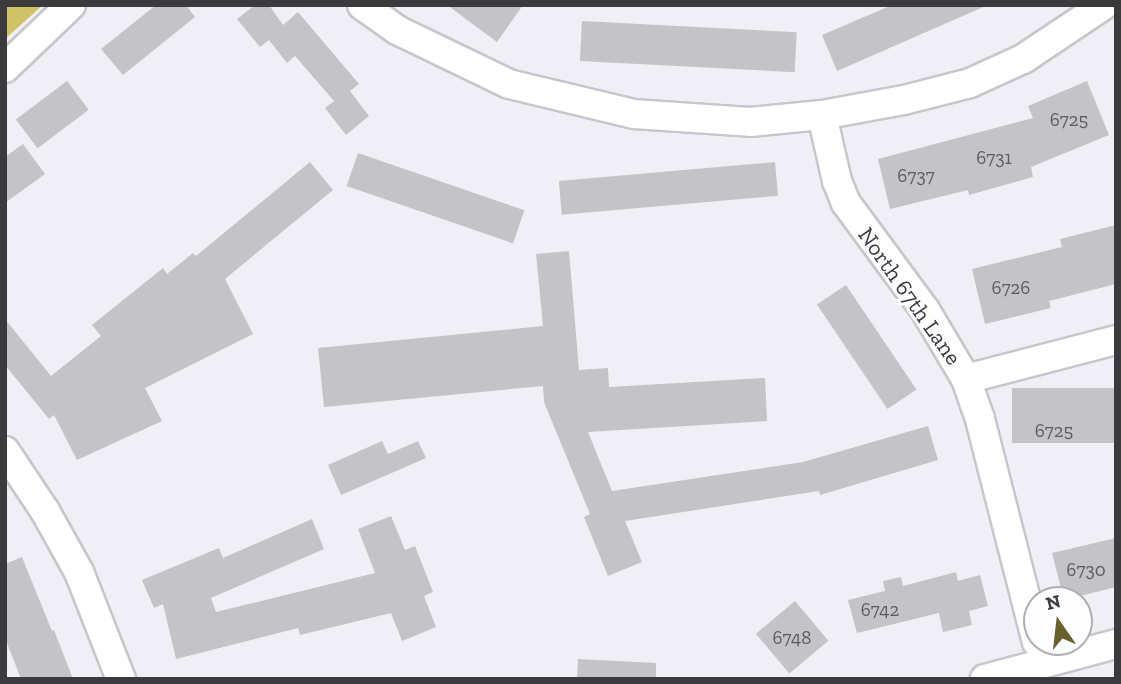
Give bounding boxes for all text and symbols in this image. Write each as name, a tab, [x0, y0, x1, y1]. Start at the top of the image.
house number: 6725	[1050, 109, 1088, 131]
house number: 6731	[976, 147, 1012, 169]
house number: 6737	[897, 165, 935, 187]
street label: North 67th Lane	[852, 222, 968, 370]
house number: 6726	[992, 277, 1030, 299]
house number: 6725	[1035, 420, 1073, 442]
house number: 6730	[1066, 559, 1106, 581]
north arrow	[1023, 586, 1093, 656]
text: N	[1043, 589, 1063, 615]
house number: 6742	[861, 599, 899, 621]
house number: 6748	[772, 627, 812, 649]

